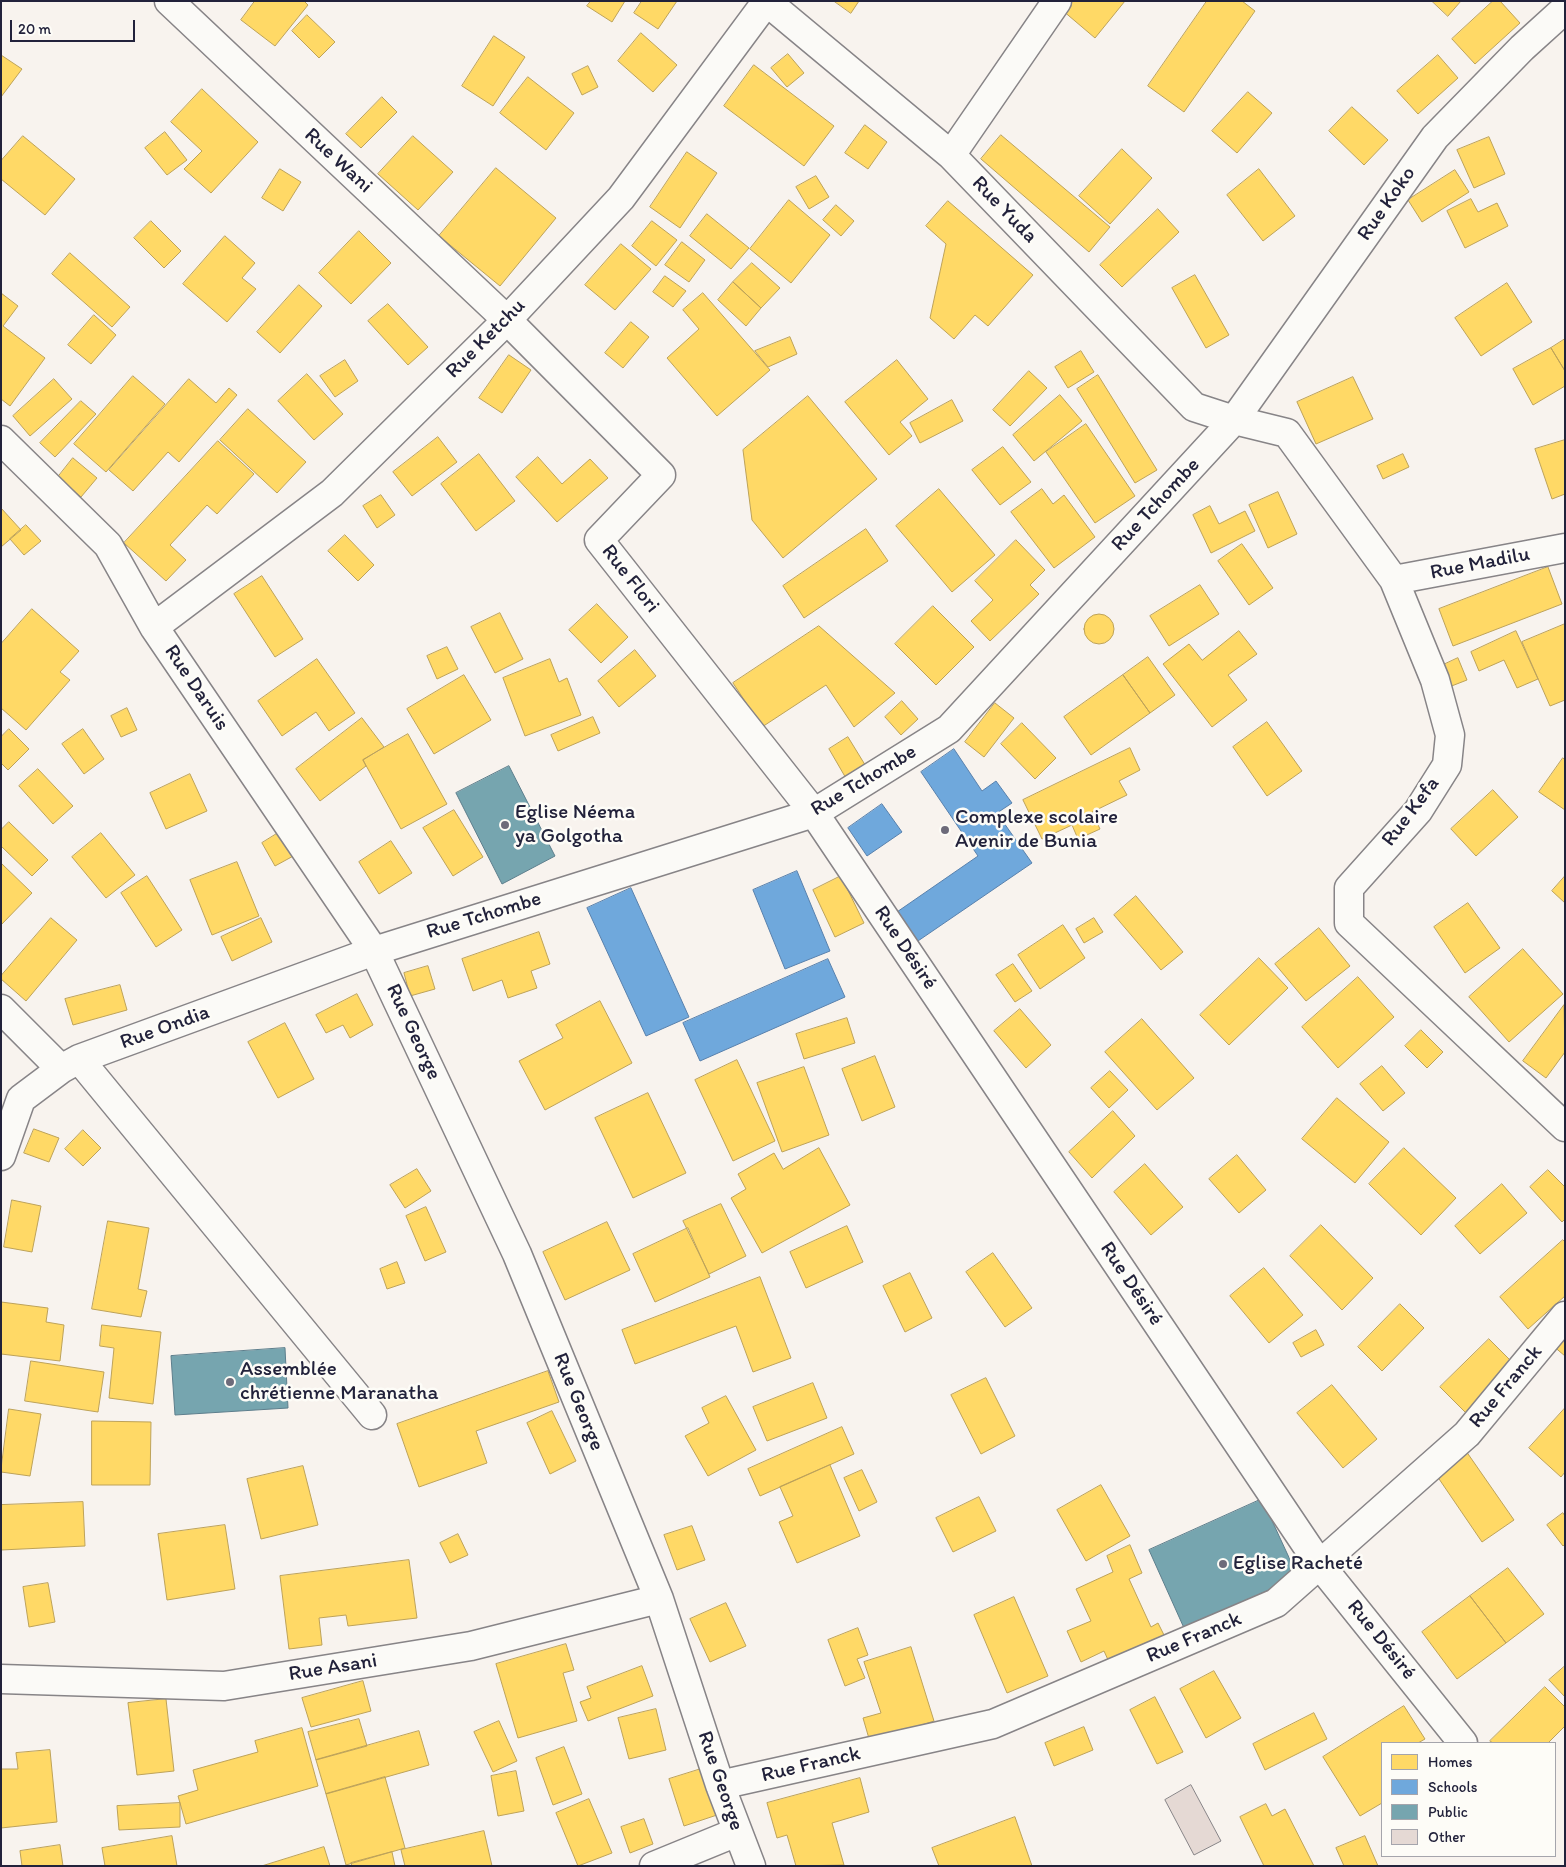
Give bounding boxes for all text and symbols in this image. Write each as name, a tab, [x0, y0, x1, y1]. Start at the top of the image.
scale bar	[12, 10, 138, 42]
text: 20 m	[18, 20, 51, 38]
street label: Rue Wani	[299, 123, 377, 199]
street label: Rue Koko	[1352, 162, 1422, 246]
street label: Rue Yuda	[966, 171, 1042, 249]
street label: Rue Ketchu	[441, 294, 531, 384]
street label: Rue Tchombe	[1106, 453, 1206, 557]
street label: Rue Flori	[596, 540, 664, 618]
street label: Rue Madilu	[1428, 542, 1532, 586]
street label: Rue Daruis	[158, 640, 234, 736]
street label: Rue Tchombe	[807, 740, 921, 822]
street label: Rue Kefa	[1377, 772, 1445, 852]
place label: Eglise Néema ya Golgotha	[515, 800, 635, 850]
place label: Complexe scolaire Avenir de Bunia	[955, 805, 1118, 855]
marker: Eglise Néema ya Golgotha	[499, 819, 511, 831]
marker: Complexe scolaire Avenir de Bunia	[939, 824, 951, 836]
street label: Rue Tchombe	[424, 887, 544, 945]
street label: Rue Désiré	[868, 901, 942, 995]
street label: Rue George	[380, 980, 446, 1084]
street label: Rue Ondia	[117, 1000, 213, 1056]
street label: Rue Désiré	[1094, 1237, 1168, 1331]
street label: Rue Franck	[1464, 1340, 1548, 1434]
street label: Rue George	[547, 1349, 609, 1455]
place label: Assemblée chrétienne Maranatha	[240, 1357, 438, 1407]
marker: Assemblée chrétienne Maranatha	[224, 1376, 236, 1388]
place label: Eglise Racheté	[1233, 1551, 1363, 1577]
marker: Eglise Racheté	[1217, 1558, 1229, 1570]
street label: Rue Désiré	[1341, 1595, 1421, 1685]
street label: Rue Franck	[1143, 1607, 1245, 1669]
street label: Rue Asani	[287, 1649, 379, 1687]
street label: Rue George	[691, 1728, 749, 1834]
street label: Rue Franck	[759, 1741, 863, 1789]
legend	[1381, 1742, 1556, 1857]
text: Homes	[1428, 1753, 1472, 1771]
text: Schools	[1428, 1778, 1477, 1796]
text: Public	[1428, 1803, 1468, 1821]
text: Other	[1428, 1828, 1465, 1846]

